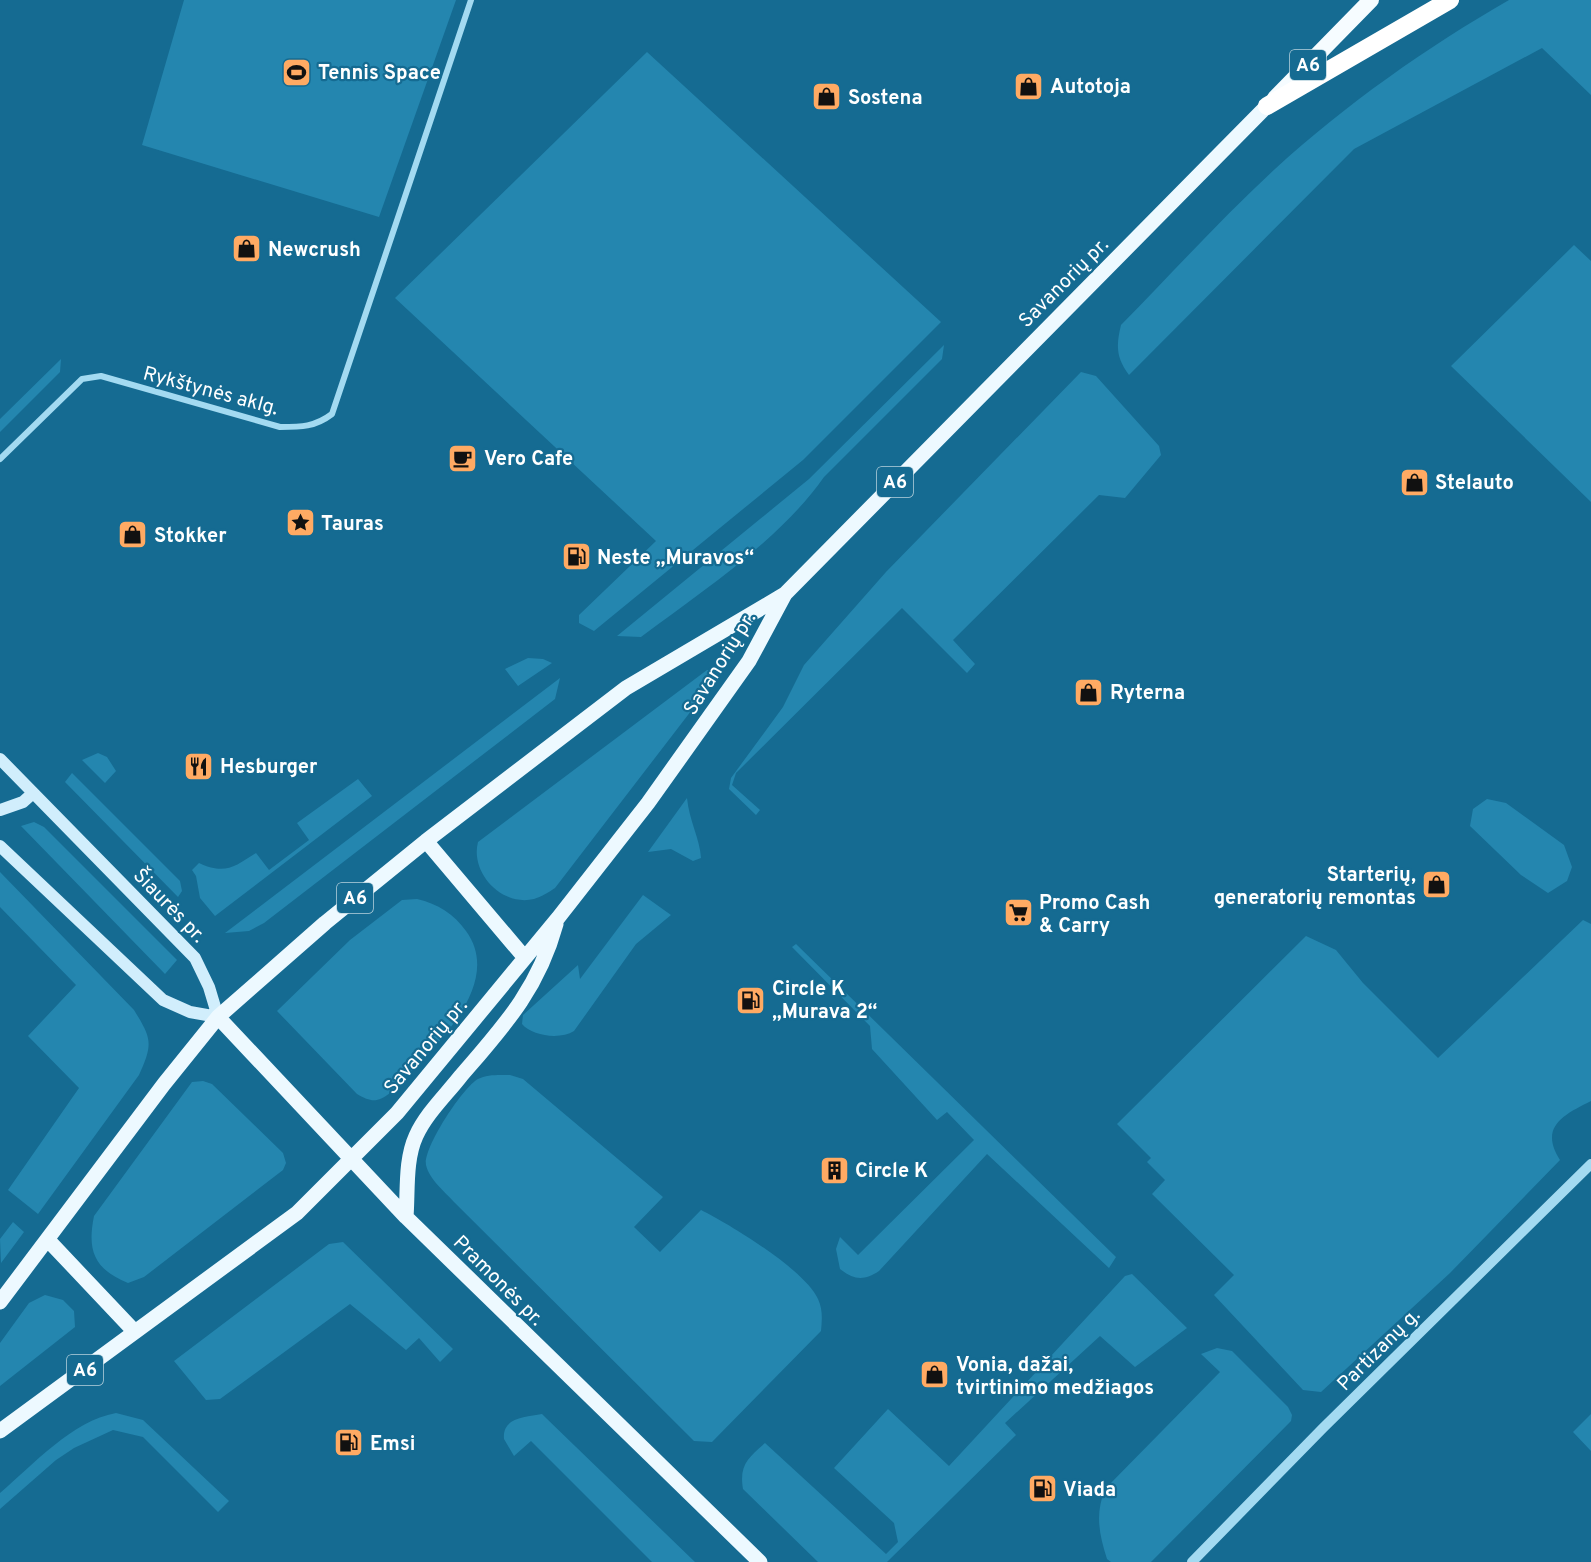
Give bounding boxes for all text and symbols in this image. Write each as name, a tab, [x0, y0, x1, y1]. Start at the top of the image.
road number: A6	[1290, 50, 1326, 80]
sports icon: Tennis Space	[281, 56, 313, 88]
place label: Tennis Space	[318, 61, 441, 87]
shop icon: Autotoja	[1013, 70, 1045, 102]
place label: Autotoja	[1050, 75, 1131, 101]
shop icon: Sostena	[811, 81, 843, 113]
place label: Sostena	[848, 86, 923, 112]
shop icon: Newcrush	[231, 233, 263, 265]
street label: Savanorių pr.	[1014, 233, 1115, 334]
place label: Newcrush	[268, 238, 361, 264]
street label: Rykštynės aklg.	[140, 361, 281, 423]
cafe icon: Vero Cafe	[447, 442, 479, 474]
place label: Vero Cafe	[484, 447, 573, 473]
shop icon: Stelauto	[1398, 466, 1430, 498]
road number: A6	[877, 467, 913, 497]
place label: Stelauto	[1435, 471, 1514, 497]
place icon: Tauras	[284, 507, 316, 539]
place label: Tauras	[321, 512, 384, 538]
shop icon: Stokker	[117, 519, 149, 551]
place label: Stokker	[154, 524, 227, 550]
fuel station icon: Neste „Muravos“	[560, 541, 592, 573]
place label: Neste „Muravos“	[597, 546, 754, 572]
street label: Savanorių pr.	[679, 607, 763, 721]
shop icon: Ryterna	[1073, 676, 1105, 708]
place label: Ryterna	[1110, 681, 1185, 707]
restaurant icon: Hesburger	[183, 750, 215, 782]
place label: Hesburger	[220, 755, 318, 781]
street label: Šiaurės pr.	[126, 862, 212, 949]
place label: Starterių, generatorių remontas	[1214, 863, 1416, 912]
shop icon: Starterių, generatorių remontas	[1421, 869, 1453, 901]
road number: A6	[337, 883, 373, 913]
place label: Promo Cash & Carry	[1039, 891, 1150, 940]
supermarket icon: Promo Cash & Carry	[1002, 897, 1034, 929]
place label: Circle K „Murava 2“	[772, 977, 878, 1026]
fuel station icon: Circle K „Murava 2“	[735, 984, 767, 1016]
street label: Savanorių pr.	[379, 994, 474, 1101]
building icon: Circle K	[818, 1154, 850, 1186]
place label: Circle K	[855, 1159, 928, 1185]
street label: Pramonės pr.	[447, 1230, 549, 1332]
street label: Partizanų g.	[1332, 1303, 1426, 1397]
place label: Vonia, dažai, tvirtinimo medžiagos	[956, 1353, 1154, 1402]
road number: A6	[67, 1355, 103, 1385]
shop icon: Vonia, dažai, tvirtinimo medžiagos	[919, 1359, 951, 1391]
fuel station icon: Emsi	[333, 1427, 365, 1459]
place label: Emsi	[370, 1432, 415, 1458]
fuel station icon: Viada	[1026, 1473, 1058, 1505]
place label: Viada	[1063, 1478, 1116, 1504]

